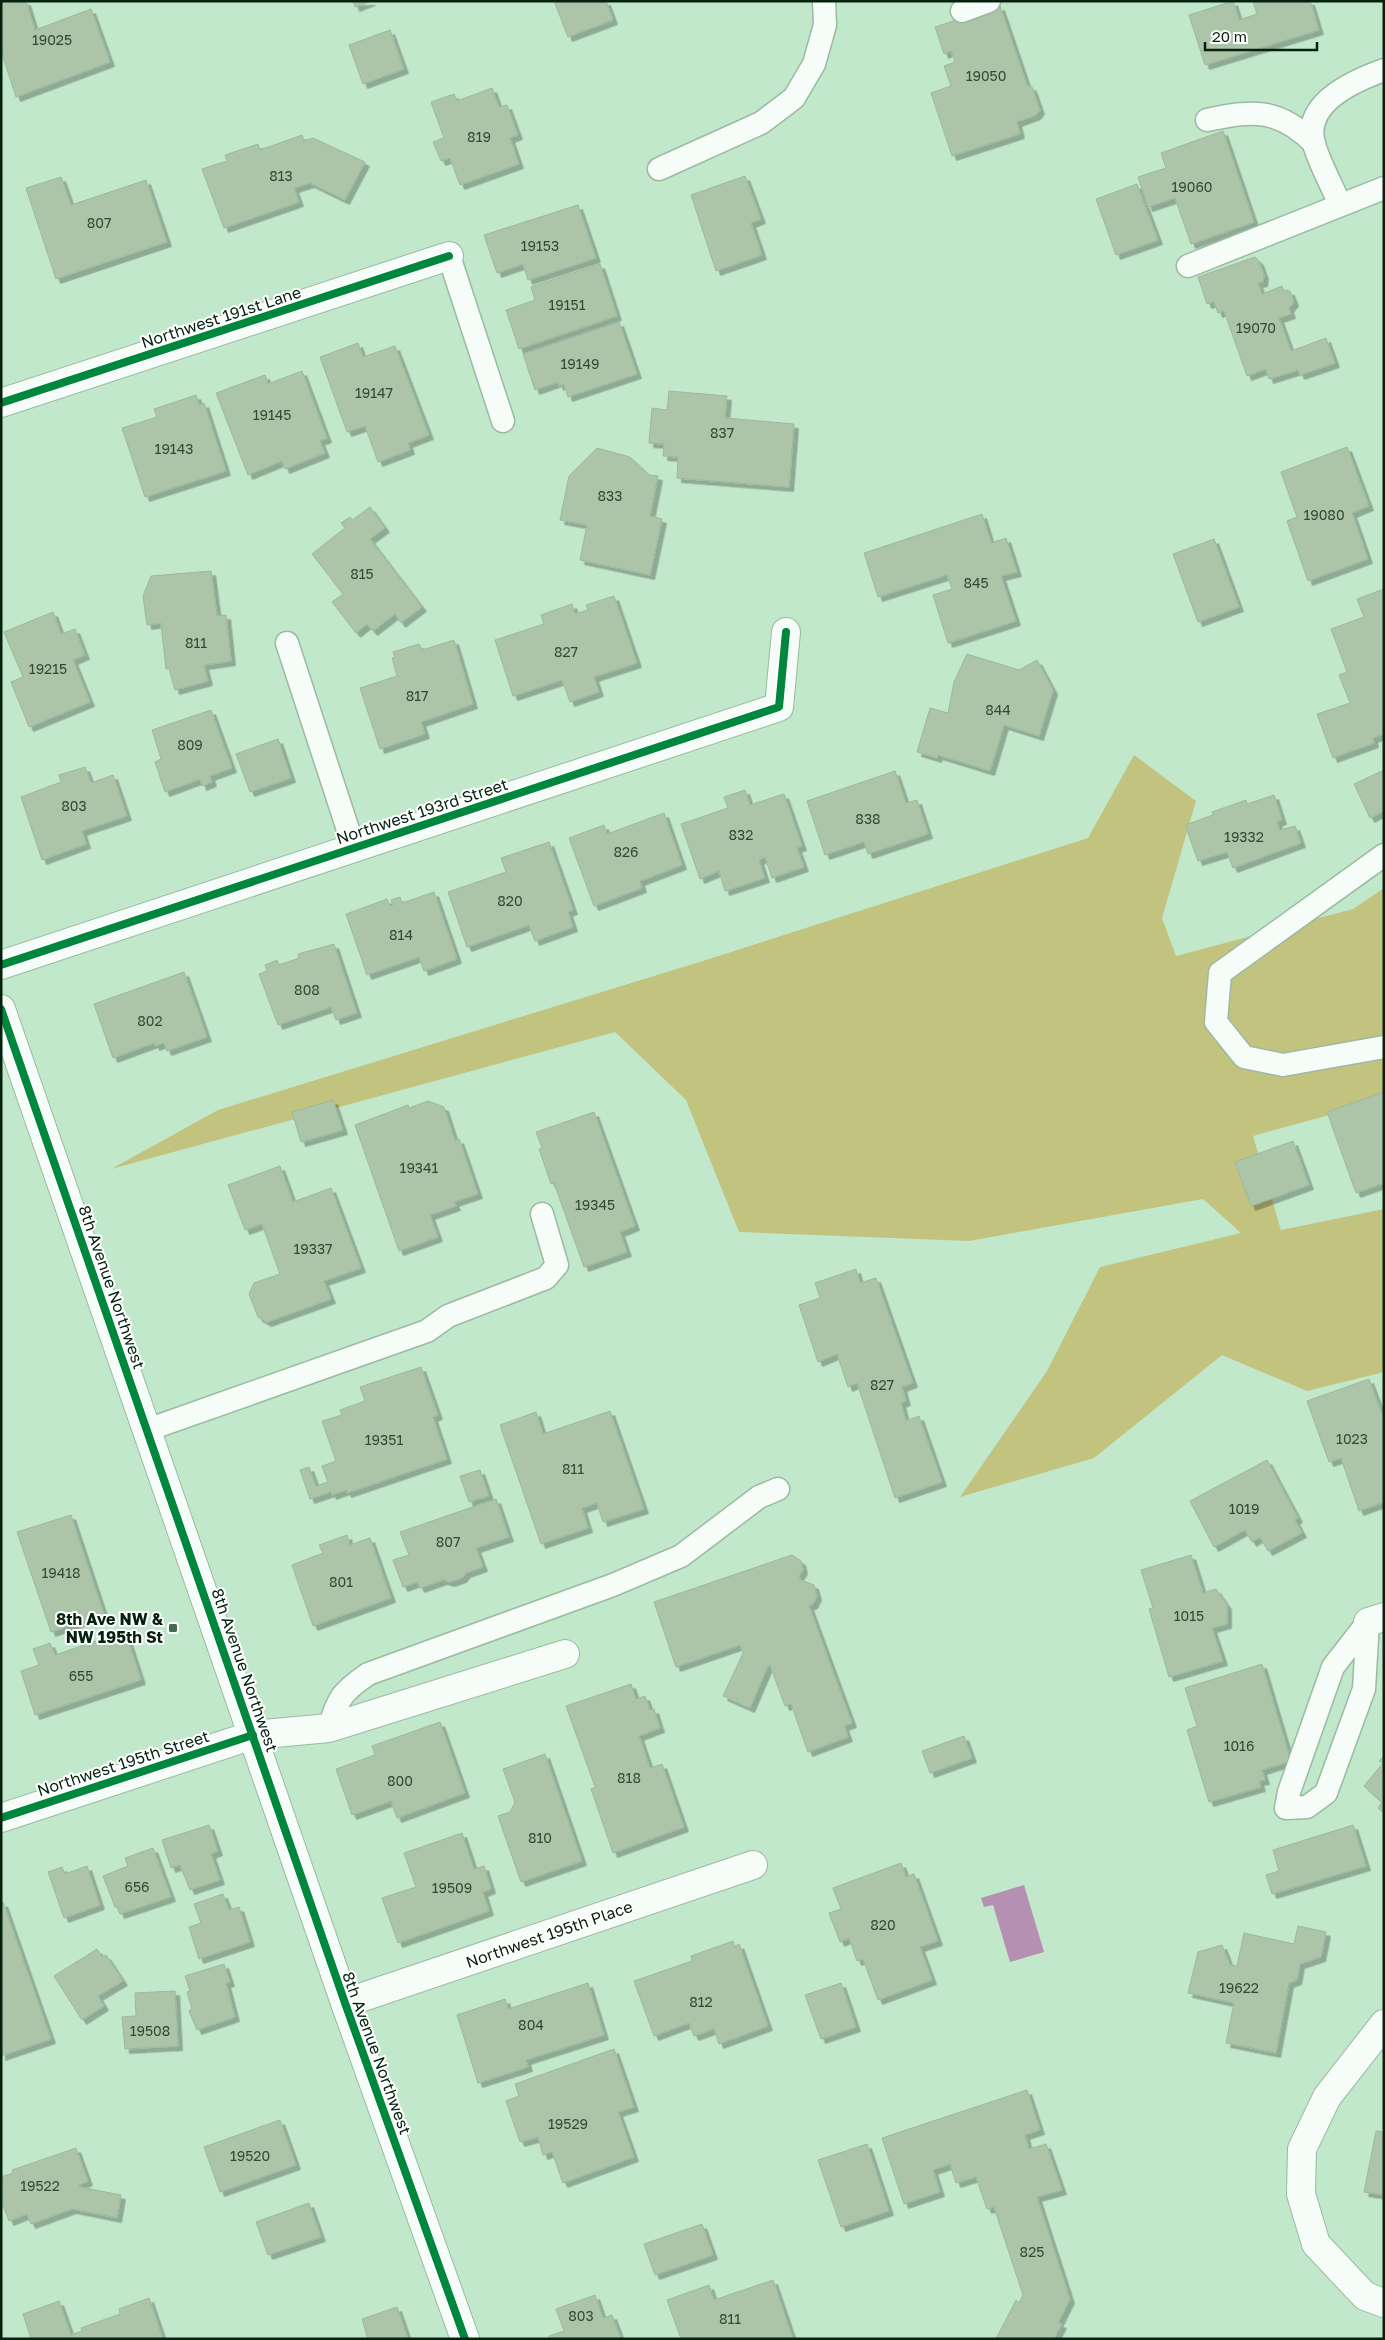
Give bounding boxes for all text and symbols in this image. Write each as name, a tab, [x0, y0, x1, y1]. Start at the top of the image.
scale bar	[1205, 20, 1318, 52]
text: 20 m	[1212, 27, 1247, 45]
house number: 19025	[32, 31, 72, 48]
house number: 19050	[966, 67, 1006, 84]
house number: 819	[467, 128, 491, 145]
house number: 813	[269, 167, 293, 184]
house number: 19060	[1171, 178, 1213, 195]
house number: 807	[87, 214, 111, 231]
house number: 19153	[521, 237, 559, 254]
street label: Northwest 191st Lane	[139, 282, 303, 352]
house number: 19151	[549, 296, 586, 313]
house number: 19070	[1236, 319, 1276, 336]
house number: 19149	[560, 355, 600, 372]
house number: 19147	[355, 384, 393, 401]
house number: 19145	[253, 406, 291, 423]
house number: 837	[710, 424, 734, 441]
house number: 19143	[155, 440, 193, 457]
house number: 833	[598, 487, 622, 504]
house number: 19080	[1303, 506, 1345, 523]
house number: 815	[350, 565, 374, 582]
house number: 845	[963, 574, 989, 591]
house number: 811	[185, 634, 207, 651]
house number: 827	[554, 643, 578, 660]
house number: 19215	[29, 660, 67, 677]
house number: 817	[406, 687, 428, 704]
house number: 844	[985, 701, 1011, 718]
house number: 809	[177, 736, 203, 753]
street label: Northwest 193rd Street	[334, 774, 510, 848]
house number: 803	[61, 797, 87, 814]
house number: 838	[855, 810, 881, 827]
house number: 832	[729, 826, 753, 843]
house number: 19332	[1224, 828, 1264, 845]
house number: 826	[613, 843, 639, 860]
house number: 820	[497, 892, 523, 909]
house number: 814	[389, 926, 413, 943]
house number: 808	[294, 981, 320, 998]
house number: 802	[137, 1012, 163, 1029]
house number: 19341	[400, 1159, 439, 1176]
house number: 19345	[575, 1196, 615, 1213]
street label: 8th Avenue Northwest	[75, 1203, 149, 1371]
house number: 19337	[293, 1240, 333, 1257]
house number: 827	[870, 1376, 894, 1393]
house number: 1023	[1336, 1430, 1368, 1447]
house number: 19351	[365, 1431, 403, 1448]
house number: 811	[562, 1460, 584, 1477]
house number: 1019	[1229, 1500, 1259, 1517]
house number: 807	[436, 1533, 460, 1550]
house number: 19418	[41, 1564, 81, 1581]
house number: 801	[329, 1573, 353, 1590]
street label: 8th Avenue Northwest	[208, 1586, 282, 1754]
house number: 1015	[1174, 1607, 1204, 1624]
place label: 8th Ave NW & NW 195th St	[56, 1609, 164, 1647]
marker: 8th Ave NW & NW 195th St	[167, 1622, 179, 1634]
house number: 655	[69, 1667, 93, 1684]
street label: Northwest 195th Street	[34, 1726, 212, 1800]
house number: 1016	[1224, 1737, 1254, 1754]
house number: 818	[617, 1769, 641, 1786]
house number: 800	[387, 1772, 413, 1789]
house number: 810	[528, 1829, 552, 1846]
house number: 656	[124, 1878, 150, 1895]
house number: 19509	[432, 1879, 472, 1896]
street label: Northwest 195th Place	[463, 1896, 635, 1972]
house number: 820	[870, 1916, 896, 1933]
street label: 8th Avenue Northwest	[338, 1969, 416, 2137]
house number: 19622	[1219, 1979, 1259, 1996]
house number: 812	[689, 1993, 713, 2010]
house number: 804	[518, 2016, 544, 2033]
house number: 19508	[130, 2022, 170, 2039]
house number: 19529	[548, 2115, 588, 2132]
house number: 19520	[230, 2147, 270, 2164]
house number: 19522	[20, 2177, 60, 2194]
house number: 825	[1020, 2243, 1044, 2260]
house number: 803	[568, 2307, 594, 2324]
house number: 811	[719, 2310, 741, 2327]

